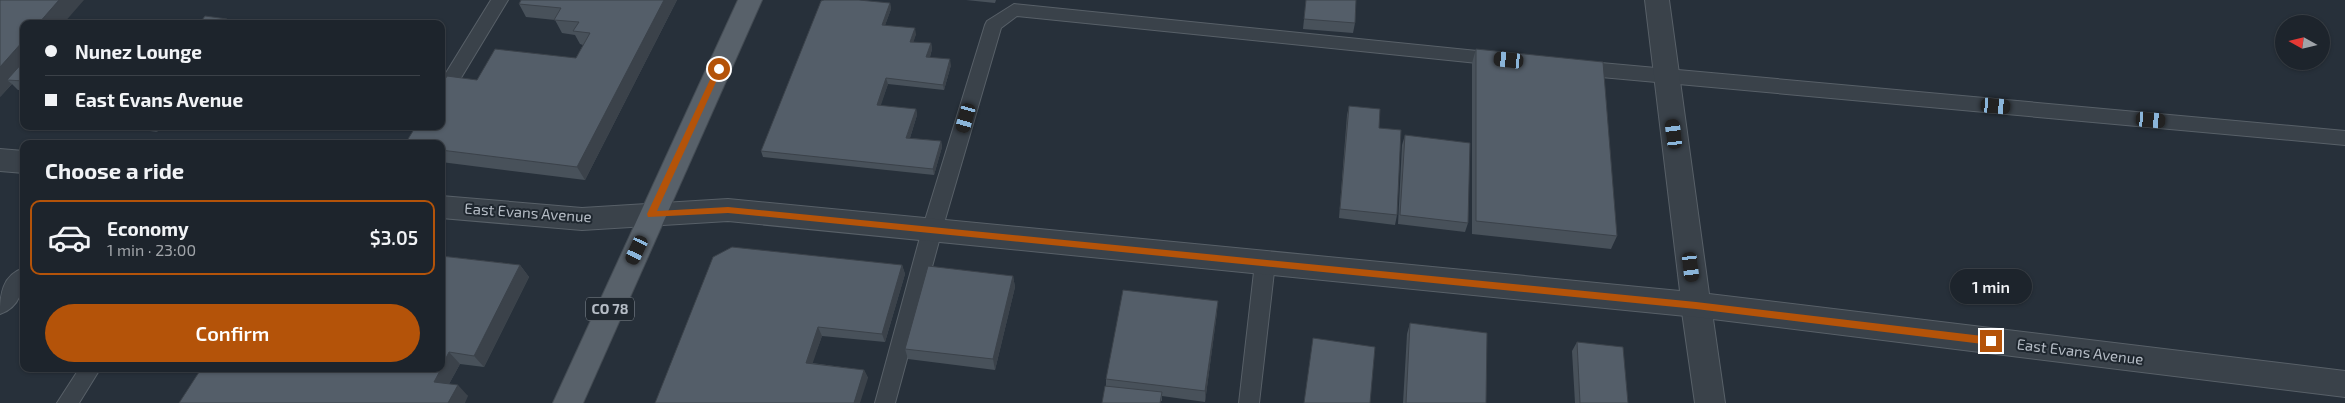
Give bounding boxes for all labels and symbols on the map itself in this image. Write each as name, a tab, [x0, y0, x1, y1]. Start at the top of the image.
north arrow	[2275, 15, 2330, 70]
car	[1493, 51, 1524, 69]
route start	[708, 58, 730, 80]
car	[1980, 97, 2011, 115]
car	[954, 102, 977, 134]
car	[2135, 111, 2166, 129]
car	[1664, 118, 1683, 150]
street label: East Evans Avenue	[464, 199, 592, 225]
car	[623, 233, 650, 267]
car	[1681, 251, 1700, 283]
callout: 1 min	[1950, 268, 2032, 304]
road number: CO 78	[586, 298, 634, 320]
route end	[1980, 330, 2002, 352]
street label: East Evans Avenue	[2016, 334, 2144, 368]

